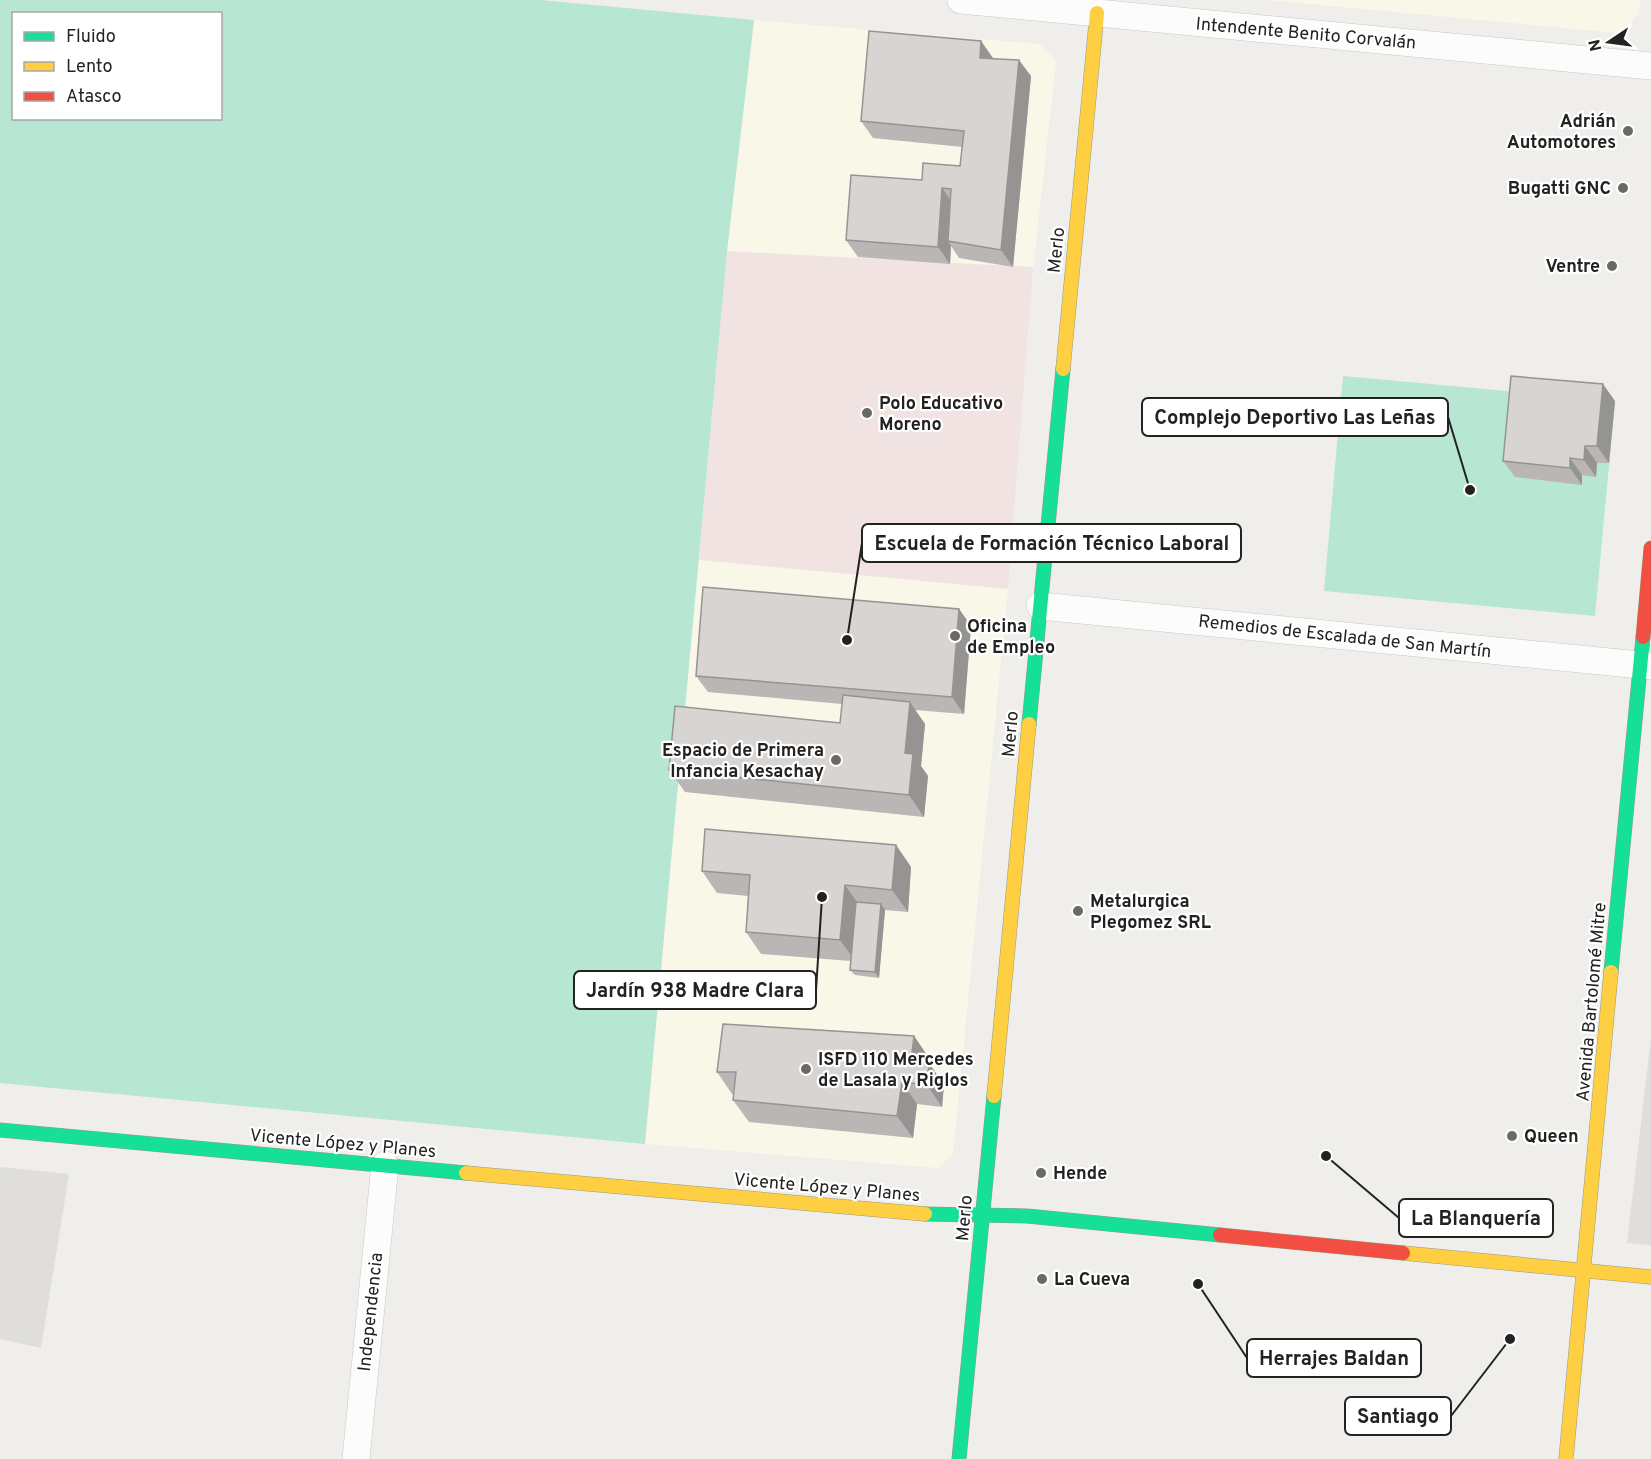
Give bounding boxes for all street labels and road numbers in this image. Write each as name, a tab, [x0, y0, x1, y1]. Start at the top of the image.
street label: Intendente Benito Corvalán	[1195, 13, 1417, 56]
street label: Merlo	[1044, 226, 1071, 274]
street label: Remedios de Escalada de San Martín	[1197, 611, 1493, 664]
street label: Merlo	[998, 710, 1025, 758]
street label: Avenida Bartolomé Mitre	[1572, 902, 1613, 1103]
street label: Vicente López y Planes	[249, 1125, 437, 1164]
street label: Vicente López y Planes	[733, 1169, 921, 1208]
street label: Merlo	[952, 1194, 979, 1242]
street label: Independencia	[354, 1251, 389, 1373]

